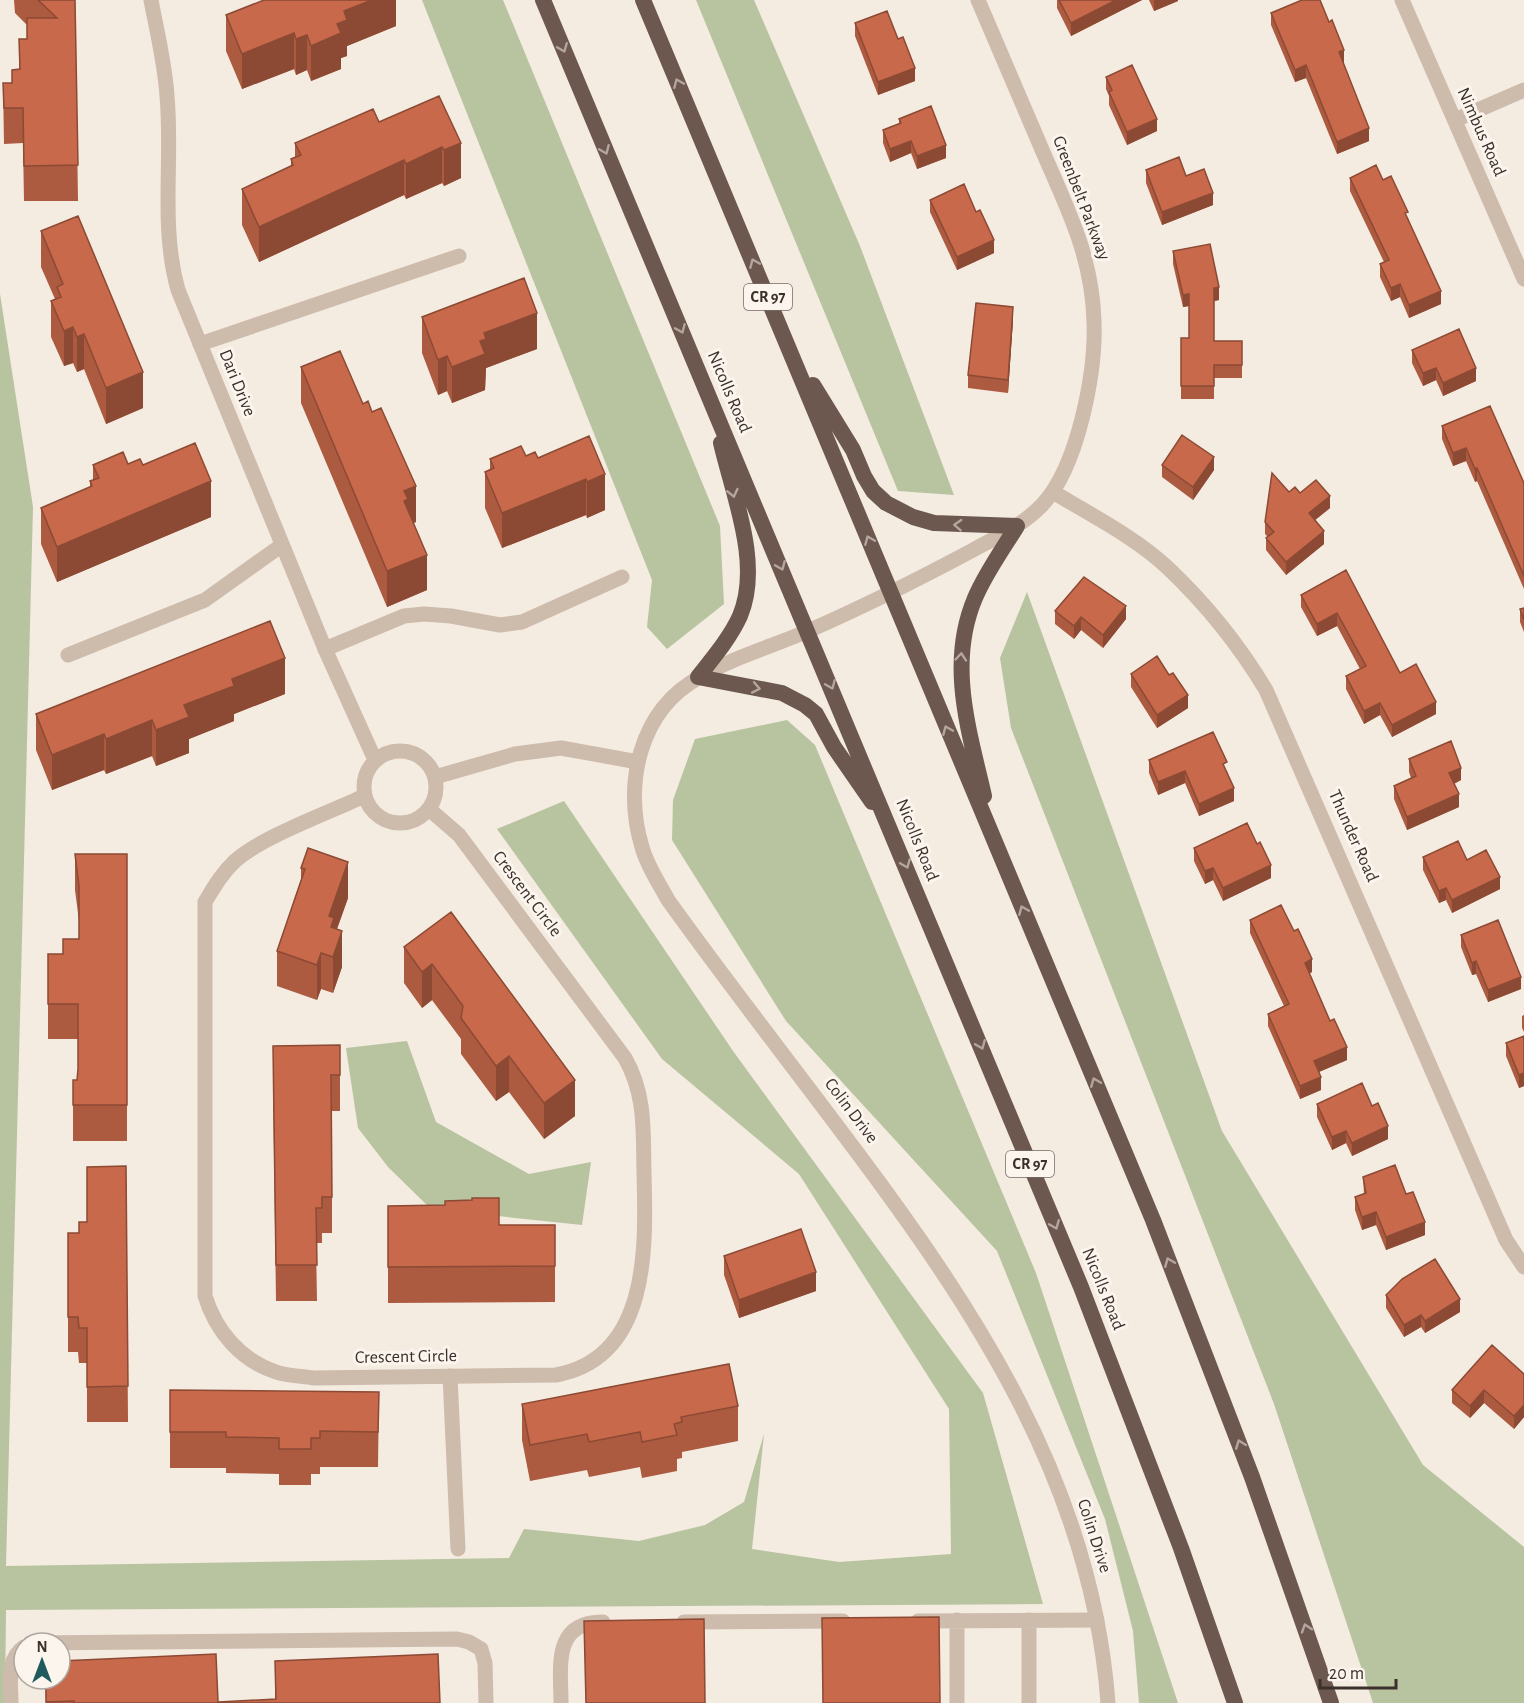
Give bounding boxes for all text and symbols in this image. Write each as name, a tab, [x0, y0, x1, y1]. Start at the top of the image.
one-way arrow	[556, 42, 568, 53]
one-way arrow	[673, 78, 685, 89]
street label: Nimbus Road	[1453, 85, 1509, 179]
street label: Greenbelt Parkway	[1049, 133, 1113, 263]
one-way arrow	[598, 143, 610, 154]
one-way arrow	[749, 258, 761, 269]
road number: CR 97	[744, 284, 792, 310]
one-way arrow	[674, 323, 686, 334]
street label: Dari Drive	[215, 347, 259, 419]
street label: Nicolls Road	[704, 349, 754, 435]
one-way arrow	[725, 488, 738, 498]
one-way arrow	[954, 518, 963, 531]
one-way arrow	[865, 535, 877, 546]
one-way arrow	[774, 559, 786, 570]
one-way arrow	[954, 653, 967, 662]
one-way arrow	[824, 678, 836, 689]
one-way arrow	[750, 681, 760, 694]
one-way arrow	[942, 725, 954, 736]
street label: Thunder Road	[1325, 787, 1381, 885]
street label: Nicolls Road	[892, 796, 942, 884]
street label: Crescent Circle	[489, 848, 565, 940]
one-way arrow	[899, 858, 911, 869]
one-way arrow	[1018, 905, 1030, 916]
one-way arrow	[974, 1038, 986, 1049]
street label: Colin Drive	[821, 1075, 881, 1147]
one-way arrow	[1090, 1077, 1102, 1088]
road number: CR 97	[1006, 1151, 1054, 1177]
one-way arrow	[1048, 1219, 1060, 1230]
street label: Nicolls Road	[1078, 1245, 1128, 1333]
one-way arrow	[1164, 1258, 1176, 1269]
street label: Crescent Circle	[355, 1347, 457, 1367]
one-way arrow	[1234, 1439, 1247, 1450]
street label: Colin Drive	[1074, 1497, 1114, 1575]
one-way arrow	[1300, 1623, 1313, 1634]
north arrow	[12, 1631, 72, 1691]
text: N	[36, 1639, 48, 1655]
scale bar	[1320, 1652, 1396, 1690]
text: 20 m	[1329, 1665, 1364, 1683]

